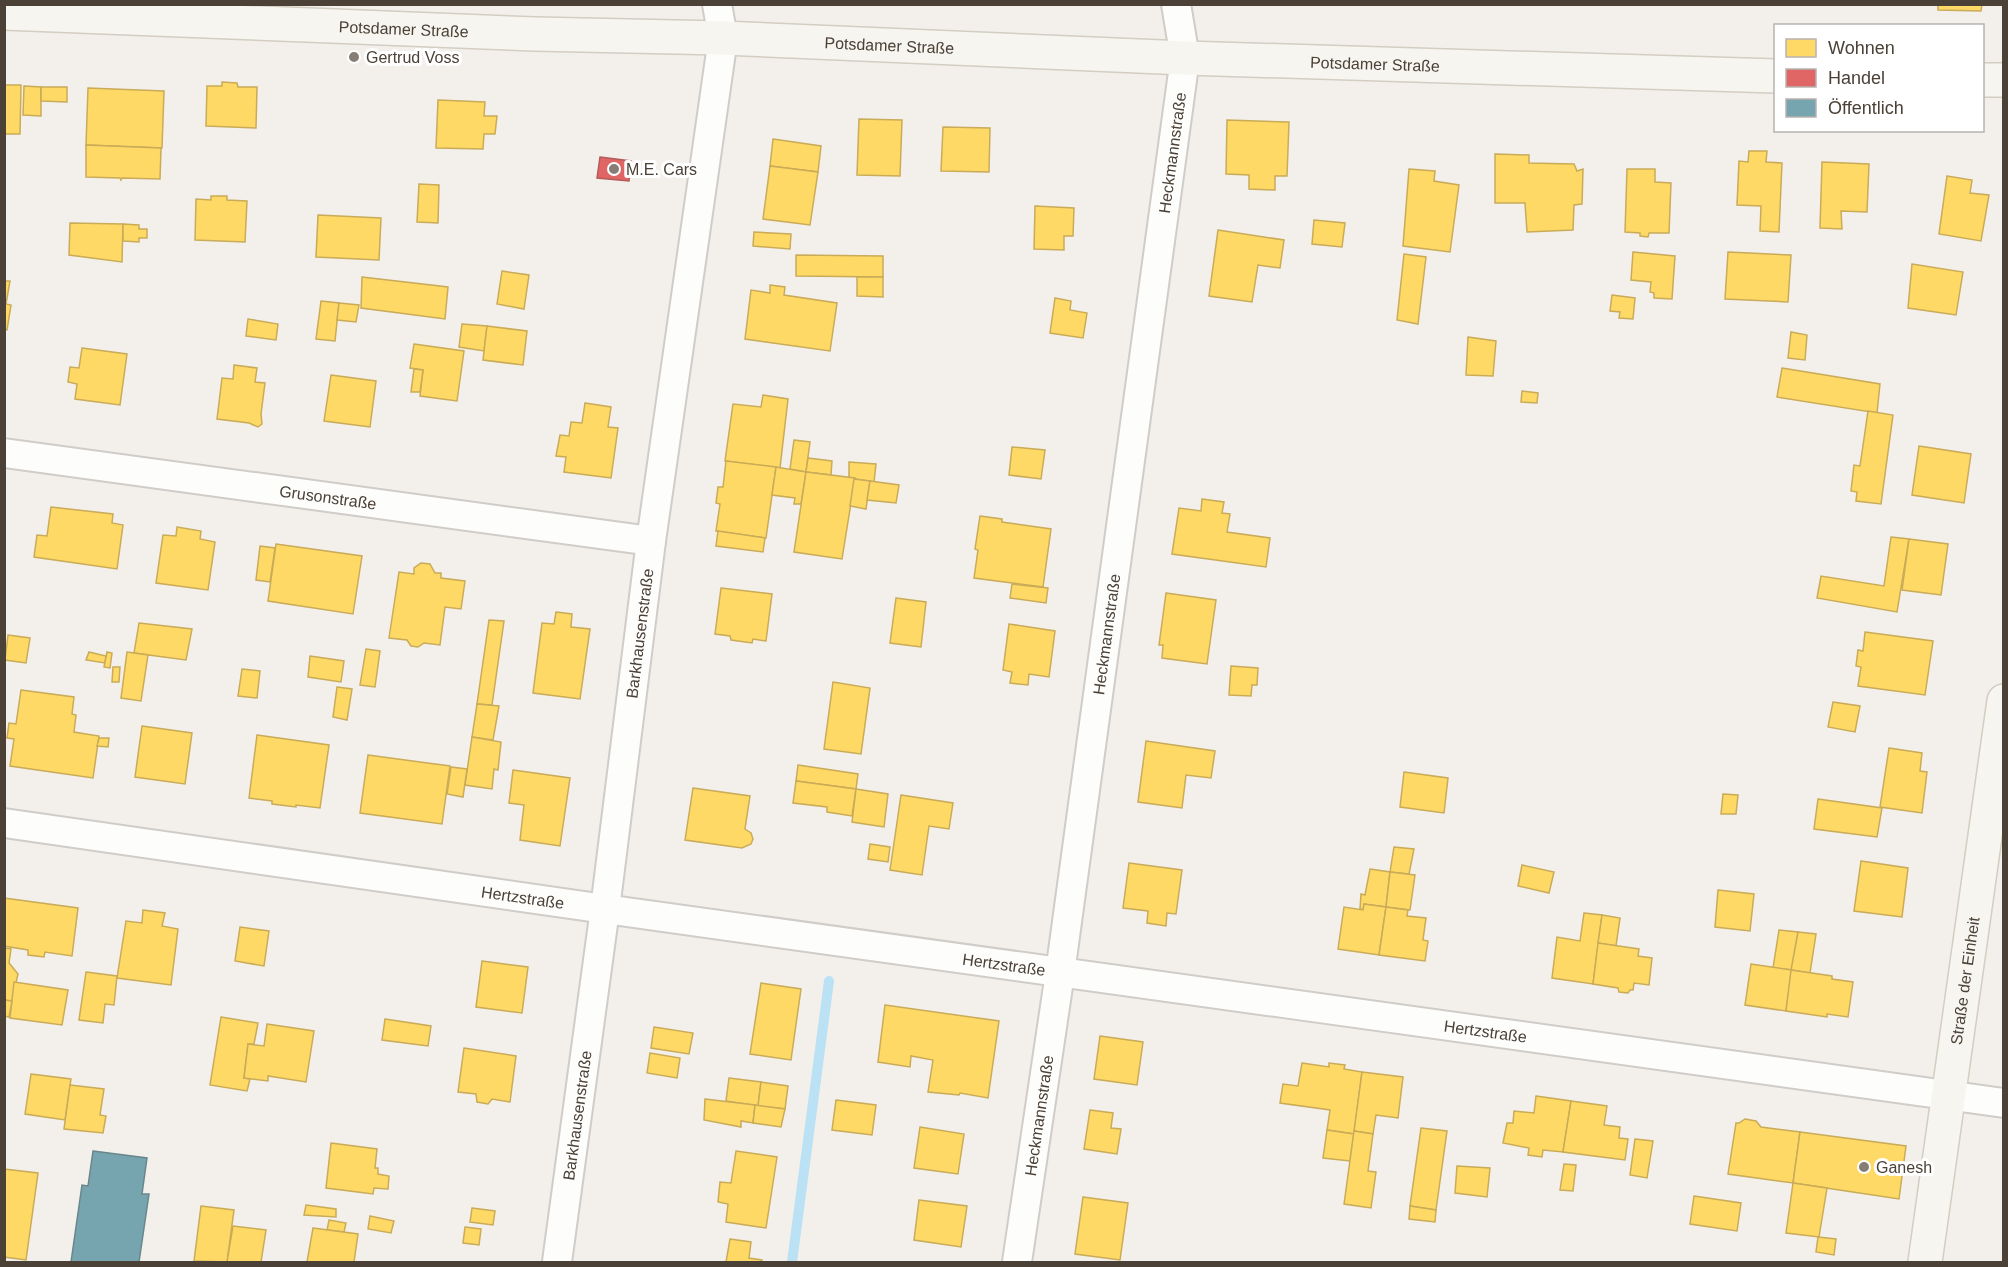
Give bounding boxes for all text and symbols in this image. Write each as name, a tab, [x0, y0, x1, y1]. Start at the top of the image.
street label: Potsdamer Straße	[338, 18, 469, 40]
legend	[1774, 24, 1984, 132]
street label: Potsdamer Straße	[824, 34, 955, 57]
text: Wohnen	[1828, 38, 1895, 58]
place label: Gertrud Voss	[366, 49, 459, 66]
marker: Gertrud Voss	[347, 50, 361, 64]
street label: Potsdamer Straße	[1310, 54, 1440, 75]
text: Handel	[1828, 68, 1885, 88]
street label: Heckmannstraße	[1156, 91, 1189, 214]
text: Öffentlich	[1828, 98, 1904, 118]
place label: M.E. Cars	[626, 161, 697, 178]
marker: M.E. Cars	[607, 162, 621, 176]
street label: Grusonstraße	[278, 483, 378, 513]
street label: Barkhausenstraße	[623, 567, 657, 699]
street label: Heckmannstraße	[1090, 573, 1123, 696]
street label: Hertzstraße	[480, 883, 565, 912]
street label: Straße der Einheit	[1948, 915, 1983, 1046]
street label: Hertzstraße	[961, 951, 1047, 979]
street label: Hertzstraße	[1443, 1017, 1528, 1046]
street label: Barkhausenstraße	[560, 1049, 595, 1181]
street label: Heckmannstraße	[1022, 1054, 1057, 1177]
place label: Ganesh	[1876, 1159, 1932, 1176]
marker: Ganesh	[1857, 1160, 1871, 1174]

